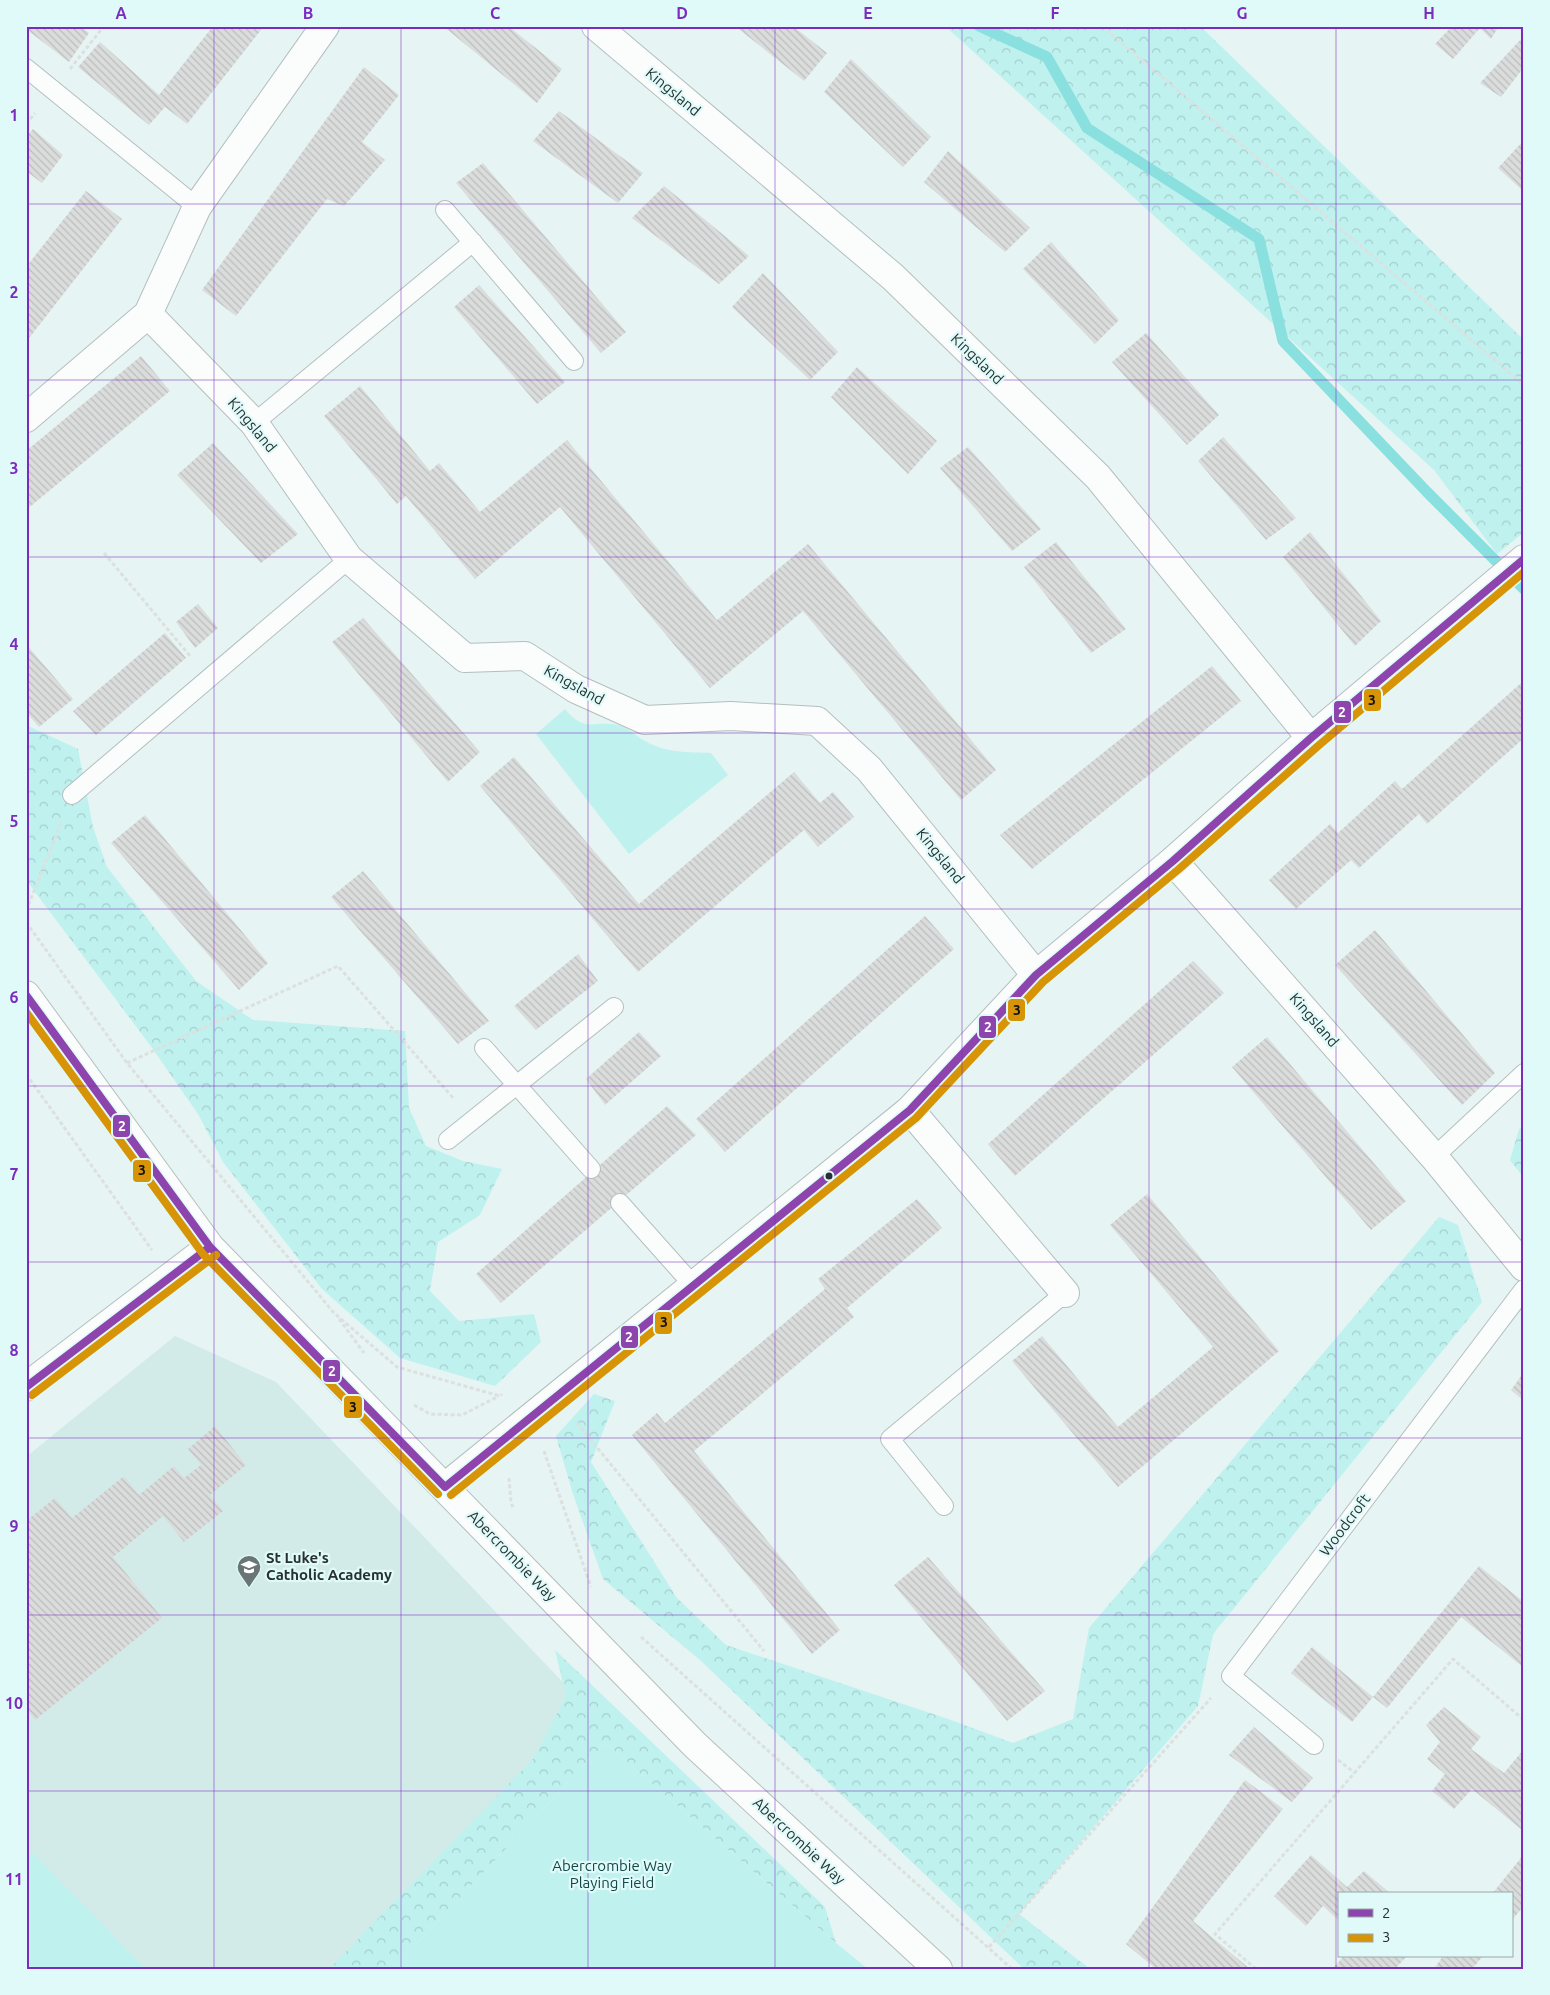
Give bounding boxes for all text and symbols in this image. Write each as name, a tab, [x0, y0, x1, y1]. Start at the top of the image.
text: A	[115, 4, 127, 22]
text: B	[303, 4, 313, 22]
text: C	[490, 4, 500, 22]
text: D	[676, 4, 688, 22]
text: E	[863, 4, 873, 22]
text: F	[1051, 4, 1060, 22]
text: G	[1236, 4, 1248, 22]
text: H	[1423, 4, 1435, 22]
street label: Kingsland	[643, 64, 704, 119]
text: 1	[9, 106, 19, 124]
text: 2	[9, 283, 19, 301]
street label: Kingsland	[948, 330, 1007, 388]
street label: Kingsland	[225, 394, 280, 455]
text: 3	[9, 459, 19, 477]
text: 4	[9, 635, 19, 653]
street label: Kingsland	[541, 661, 607, 708]
line badge: 3	[1363, 688, 1382, 712]
text: 3	[1368, 692, 1376, 708]
line badge: 2	[1333, 700, 1352, 724]
text: 2	[1338, 704, 1346, 720]
text: 5	[9, 812, 19, 830]
street label: Kingsland	[913, 825, 968, 887]
text: 6	[9, 988, 19, 1006]
street label: Kingsland	[1286, 989, 1342, 1050]
line badge: 3	[1007, 998, 1026, 1022]
text: 3	[1013, 1002, 1021, 1018]
line badge: 2	[978, 1015, 997, 1039]
text: 2	[984, 1019, 992, 1035]
line badge: 2	[112, 1114, 131, 1138]
text: 2	[118, 1118, 126, 1134]
line badge: 3	[132, 1159, 152, 1183]
text: 3	[138, 1162, 146, 1178]
text: 7	[9, 1165, 19, 1183]
unlabelled marker	[824, 1171, 834, 1181]
line badge: 3	[654, 1311, 673, 1335]
text: 3	[660, 1314, 668, 1330]
line badge: 2	[620, 1325, 639, 1349]
text: 2	[625, 1329, 633, 1345]
text: 8	[9, 1341, 19, 1359]
line badge: 2	[322, 1359, 341, 1383]
text: 2	[328, 1363, 336, 1379]
line badge: 3	[343, 1395, 363, 1419]
text: 3	[349, 1399, 357, 1415]
street label: Woodcroft	[1316, 1490, 1373, 1559]
street label: Abercrombie Way	[465, 1507, 560, 1605]
text: 9	[9, 1517, 19, 1535]
place label: St Luke's Catholic Academy	[266, 1549, 392, 1583]
school or university icon: St Luke's Catholic Academy	[236, 1554, 262, 1588]
text: 10	[5, 1694, 23, 1712]
street label: Abercrombie Way	[750, 1794, 849, 1888]
park label: Abercrombie Way Playing Field	[552, 1857, 672, 1891]
text: 11	[5, 1870, 23, 1888]
legend	[1338, 1892, 1512, 1958]
text: 2	[1382, 1904, 1390, 1921]
text: 3	[1382, 1928, 1390, 1945]

